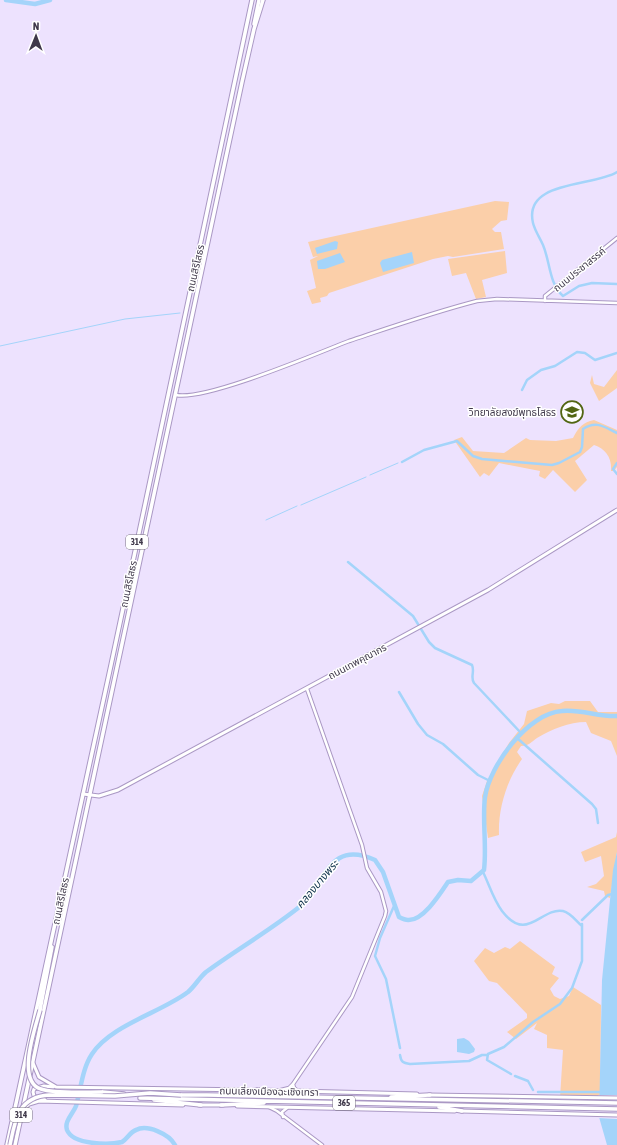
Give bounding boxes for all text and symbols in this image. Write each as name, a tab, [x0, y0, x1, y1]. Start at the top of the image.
north arrow	[16, 16, 56, 56]
text: N	[33, 20, 40, 32]
street label: ถนนสิริโสธร	[185, 243, 206, 293]
street label: ถนนประชาสรรค์	[551, 245, 608, 294]
school or university icon: วิทยาลัยสงฆ์พุทธโสธร	[559, 399, 585, 425]
place label: วิทยาลัยสงฆ์พุทธโสธร	[468, 407, 556, 419]
road number: 314	[126, 535, 148, 549]
street label: ถนนสิริโสธร	[118, 559, 139, 609]
street label: ถนนเทพคุณากร	[326, 641, 389, 682]
water label: คลองบางพระ	[293, 857, 341, 910]
street label: ถนนสิริโสธร	[50, 876, 71, 926]
street label: ถนนเลี่ยงเมืองฉะเชิงเทรา	[219, 1083, 319, 1098]
road number: 365	[333, 1096, 355, 1110]
road number: 314	[10, 1108, 32, 1122]

